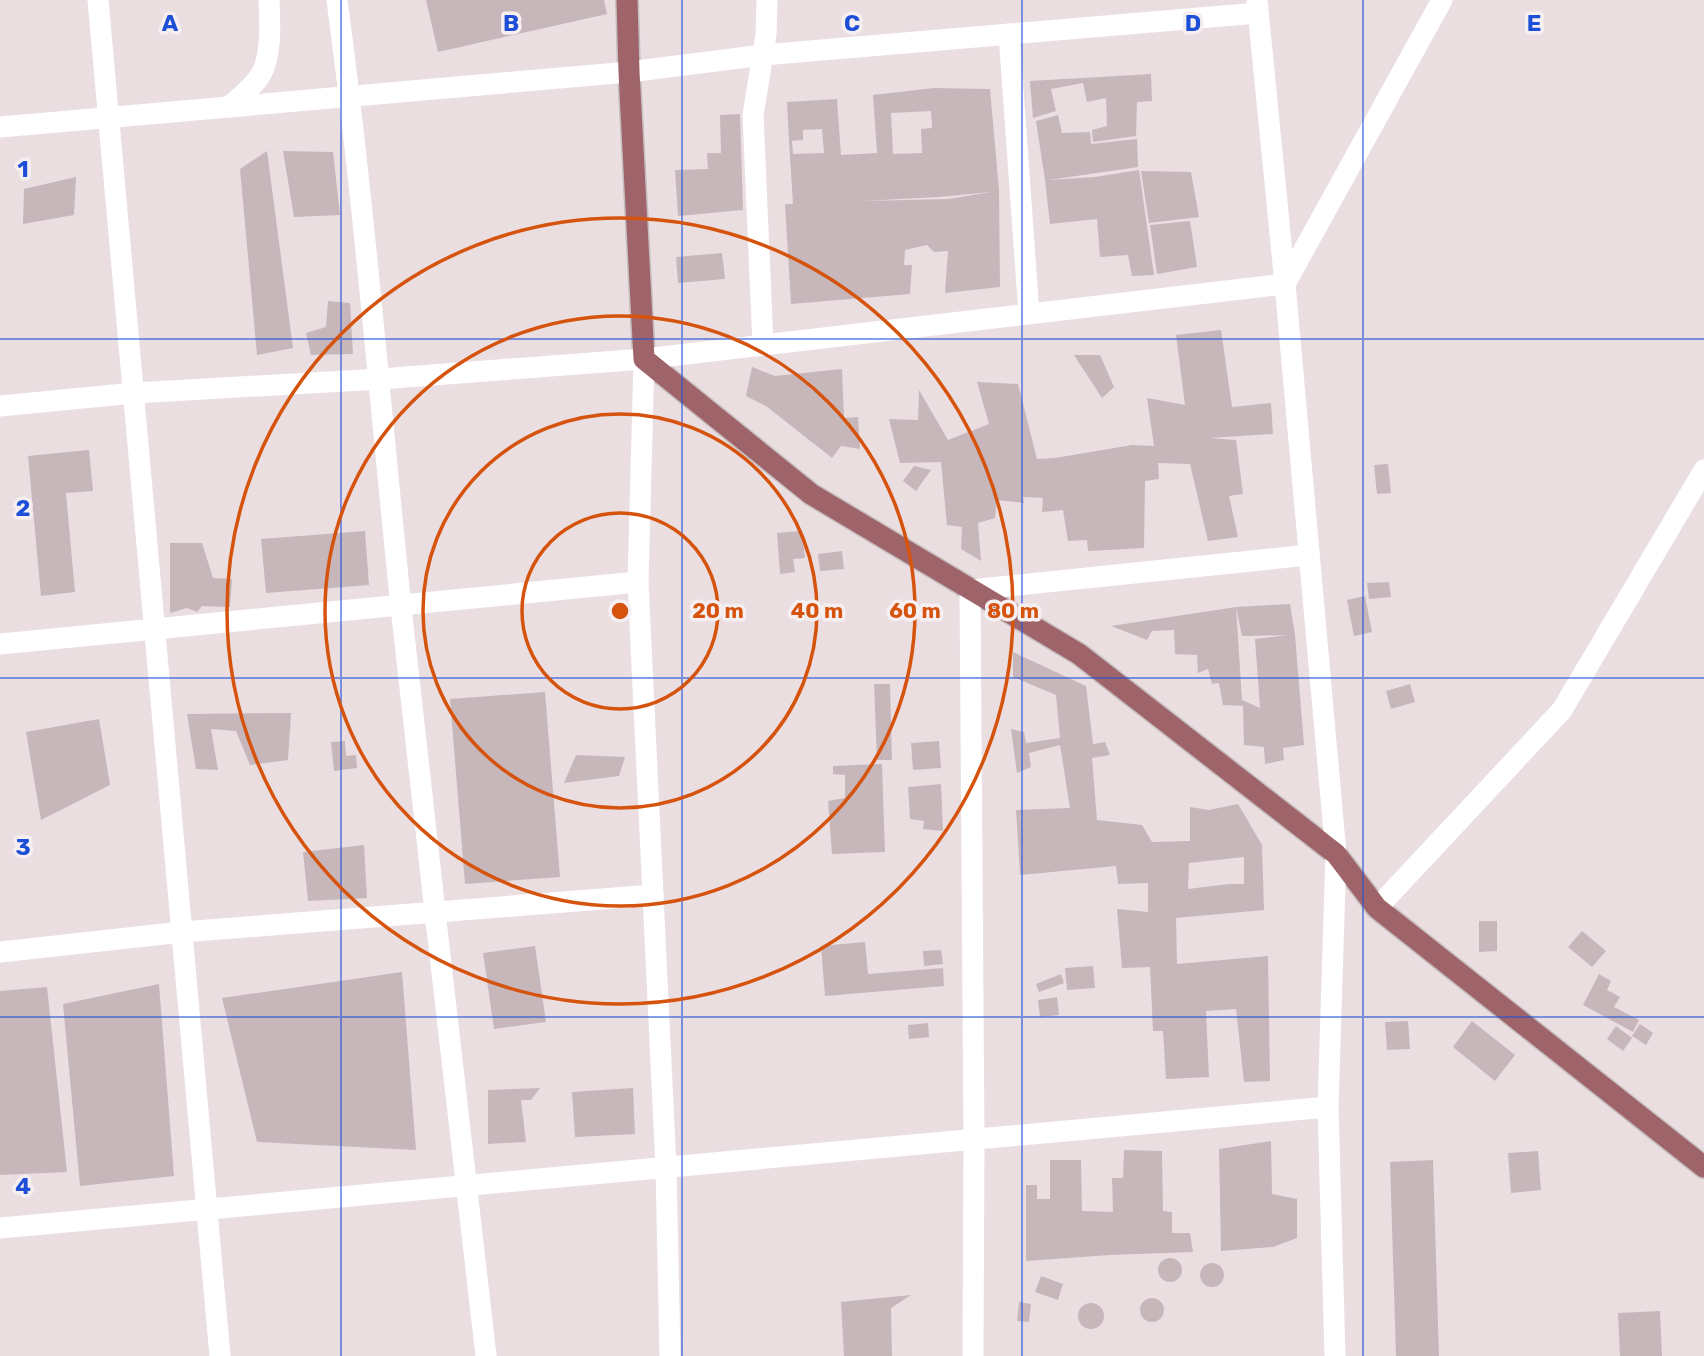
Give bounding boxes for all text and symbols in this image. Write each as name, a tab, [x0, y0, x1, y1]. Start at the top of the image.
text: A	[162, 9, 179, 37]
text: B	[503, 9, 519, 37]
text: C	[844, 9, 860, 37]
text: D	[1185, 9, 1201, 37]
text: E	[1527, 9, 1541, 37]
text: 1	[17, 155, 29, 183]
text: 2	[16, 494, 30, 522]
text: 20 m	[692, 598, 744, 623]
text: 40 m	[791, 598, 843, 623]
text: 60 m	[889, 598, 941, 623]
text: 80 m	[987, 598, 1039, 623]
centre of rings	[608, 599, 632, 623]
text: 3	[15, 833, 31, 861]
text: 4	[15, 1172, 31, 1200]

